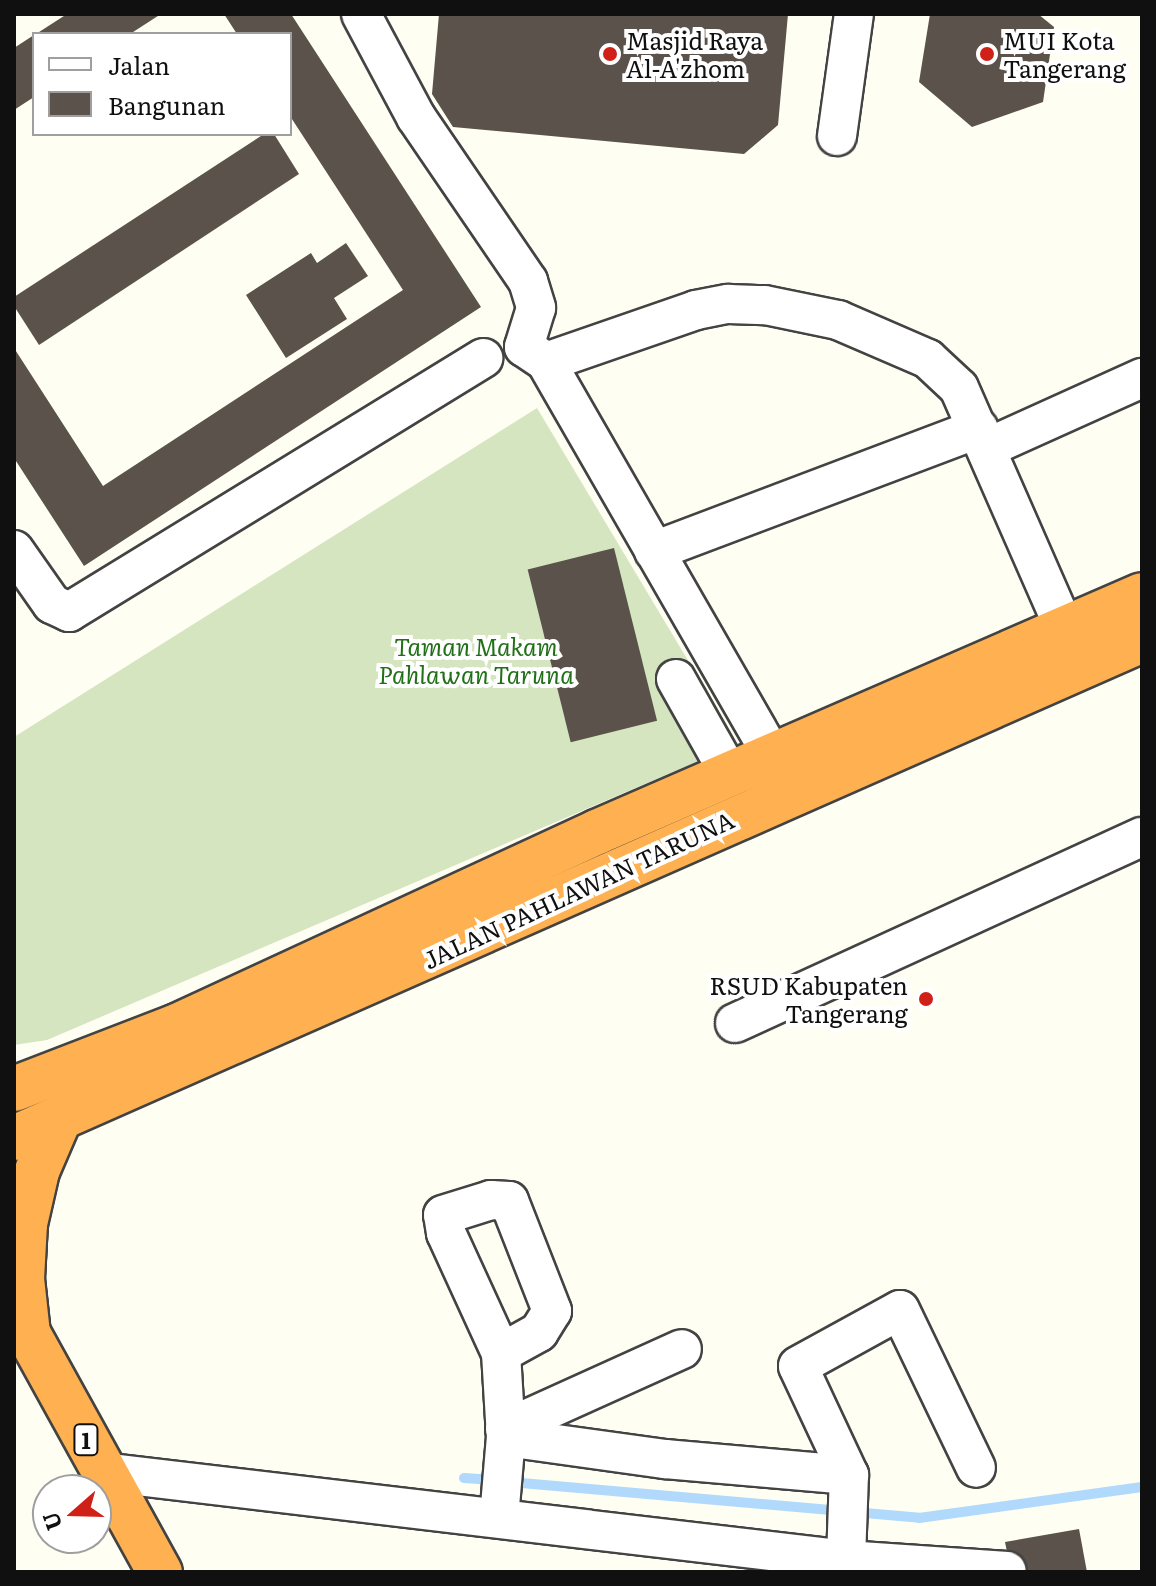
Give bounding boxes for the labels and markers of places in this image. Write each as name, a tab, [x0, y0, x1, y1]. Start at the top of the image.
place label: Masjid Raya Al-A'zhom	[626, 26, 763, 82]
place label: MUI Kota Tangerang	[1003, 26, 1126, 82]
marker: Masjid Raya Al-A'zhom	[601, 45, 619, 63]
marker: MUI Kota Tangerang	[978, 45, 996, 63]
place label: RSUD Kabupaten Tangerang	[710, 971, 908, 1027]
marker: RSUD Kabupaten Tangerang	[915, 988, 937, 1010]

